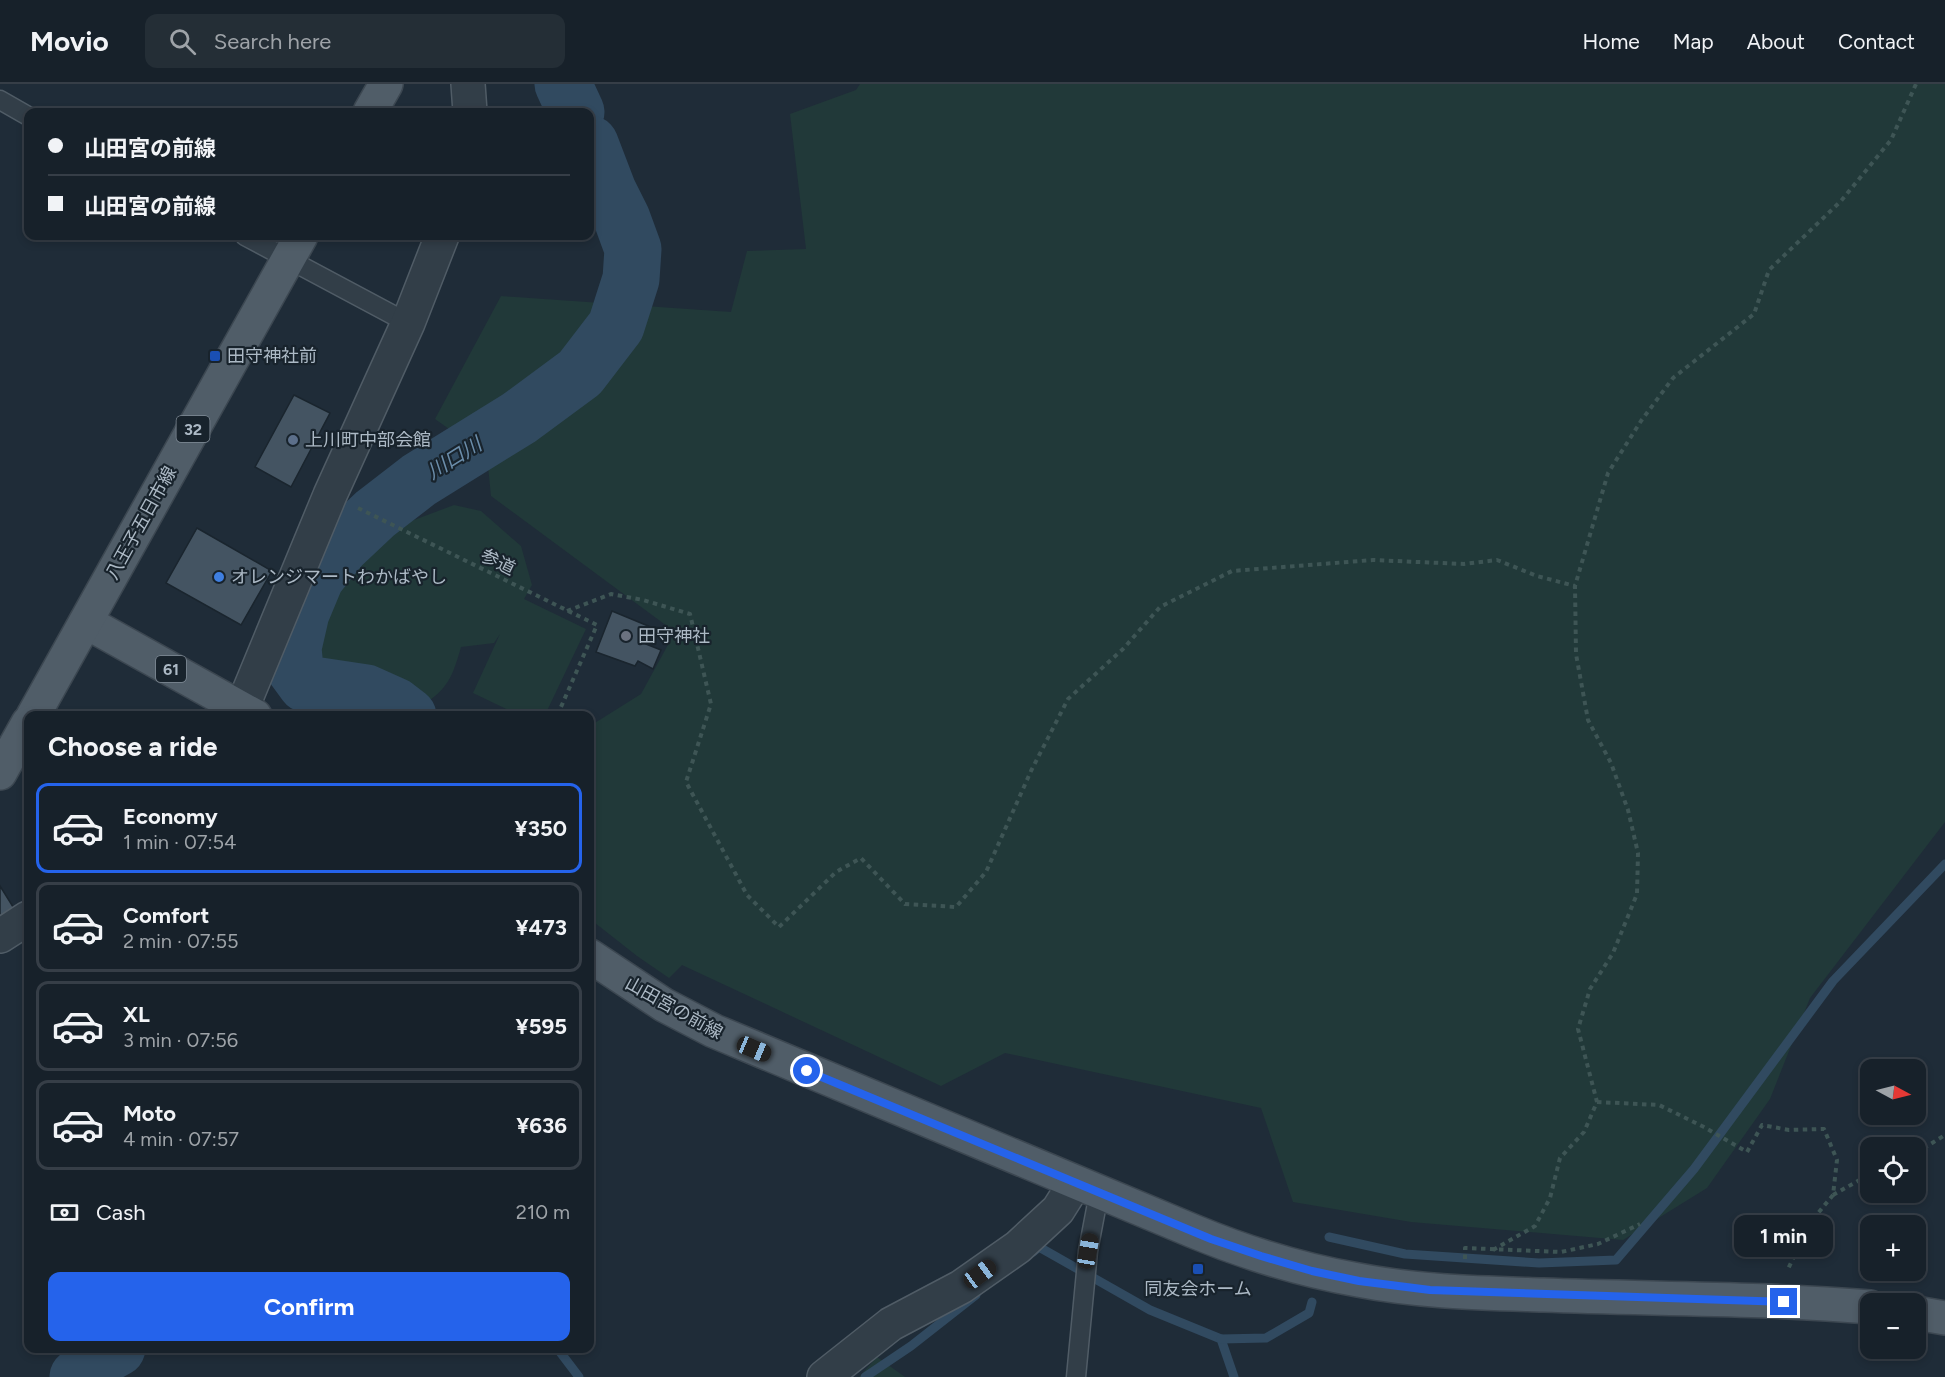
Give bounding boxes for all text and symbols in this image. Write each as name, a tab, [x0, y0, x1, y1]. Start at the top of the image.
search box	[145, 14, 565, 68]
text: Movio	[30, 24, 109, 58]
icon: search	[166, 25, 199, 58]
text: Search here	[214, 28, 331, 55]
text: Home	[1583, 29, 1640, 54]
text: Map	[1673, 29, 1714, 54]
text: About	[1747, 29, 1805, 54]
text: Contact	[1838, 29, 1915, 54]
text: 山田宮の前線	[84, 135, 216, 162]
text: 山田宮の前線	[84, 193, 216, 220]
place label: 田守神社前	[227, 345, 317, 367]
marker: 田守神社前	[208, 349, 222, 363]
road number: 32	[176, 416, 210, 442]
place label: 上川町中部会館	[305, 429, 431, 451]
water label: 川口川	[422, 431, 487, 484]
marker: 上川町中部会館	[286, 433, 300, 447]
street label: 八王子五日市線	[101, 463, 181, 583]
street label: 参道	[477, 544, 519, 580]
place label: オレンジマートわかばやし	[231, 566, 447, 588]
marker: オレンジマートわかばやし	[212, 570, 226, 584]
place label: 田守神社	[638, 625, 710, 647]
marker: 田守神社	[619, 629, 633, 643]
road number: 61	[156, 656, 186, 682]
text: Choose a ride	[48, 730, 217, 763]
icon: car	[51, 801, 105, 855]
text: Economy	[123, 803, 218, 830]
text: ¥350	[515, 815, 567, 842]
text: 1 min · 07:54	[123, 830, 237, 854]
icon: car	[51, 900, 105, 954]
text: Comfort	[123, 902, 209, 929]
text: ¥473	[515, 914, 567, 941]
text: 2 min · 07:55	[123, 929, 239, 953]
street label: 山田宮の前線	[621, 972, 727, 1044]
icon: car	[51, 999, 105, 1053]
text: XL	[123, 1001, 150, 1028]
text: ¥595	[516, 1013, 567, 1040]
text: 3 min · 07:56	[123, 1028, 238, 1052]
car	[734, 1034, 774, 1064]
route start	[793, 1057, 820, 1084]
north arrow	[1860, 1059, 1926, 1125]
map controls	[1860, 1059, 1926, 1359]
icon: car	[51, 1098, 105, 1152]
text: Moto	[123, 1100, 176, 1127]
text: ¥636	[516, 1112, 567, 1139]
text: 4 min · 07:57	[123, 1127, 239, 1151]
button: locate	[1860, 1137, 1926, 1203]
icon: cash	[48, 1196, 81, 1229]
text: Cash	[96, 1199, 146, 1226]
text: 210 m	[516, 1200, 570, 1224]
callout: 1 min	[1734, 1215, 1834, 1257]
button: +	[1860, 1215, 1926, 1281]
text: 1 min	[1760, 1224, 1807, 1248]
car	[1076, 1232, 1100, 1270]
car	[960, 1256, 1000, 1292]
marker: 同友会ホーム	[1191, 1262, 1205, 1276]
button: Confirm	[48, 1272, 570, 1341]
place label: 同友会ホーム	[1144, 1278, 1252, 1300]
route end	[1770, 1288, 1797, 1315]
button: −	[1860, 1293, 1926, 1359]

